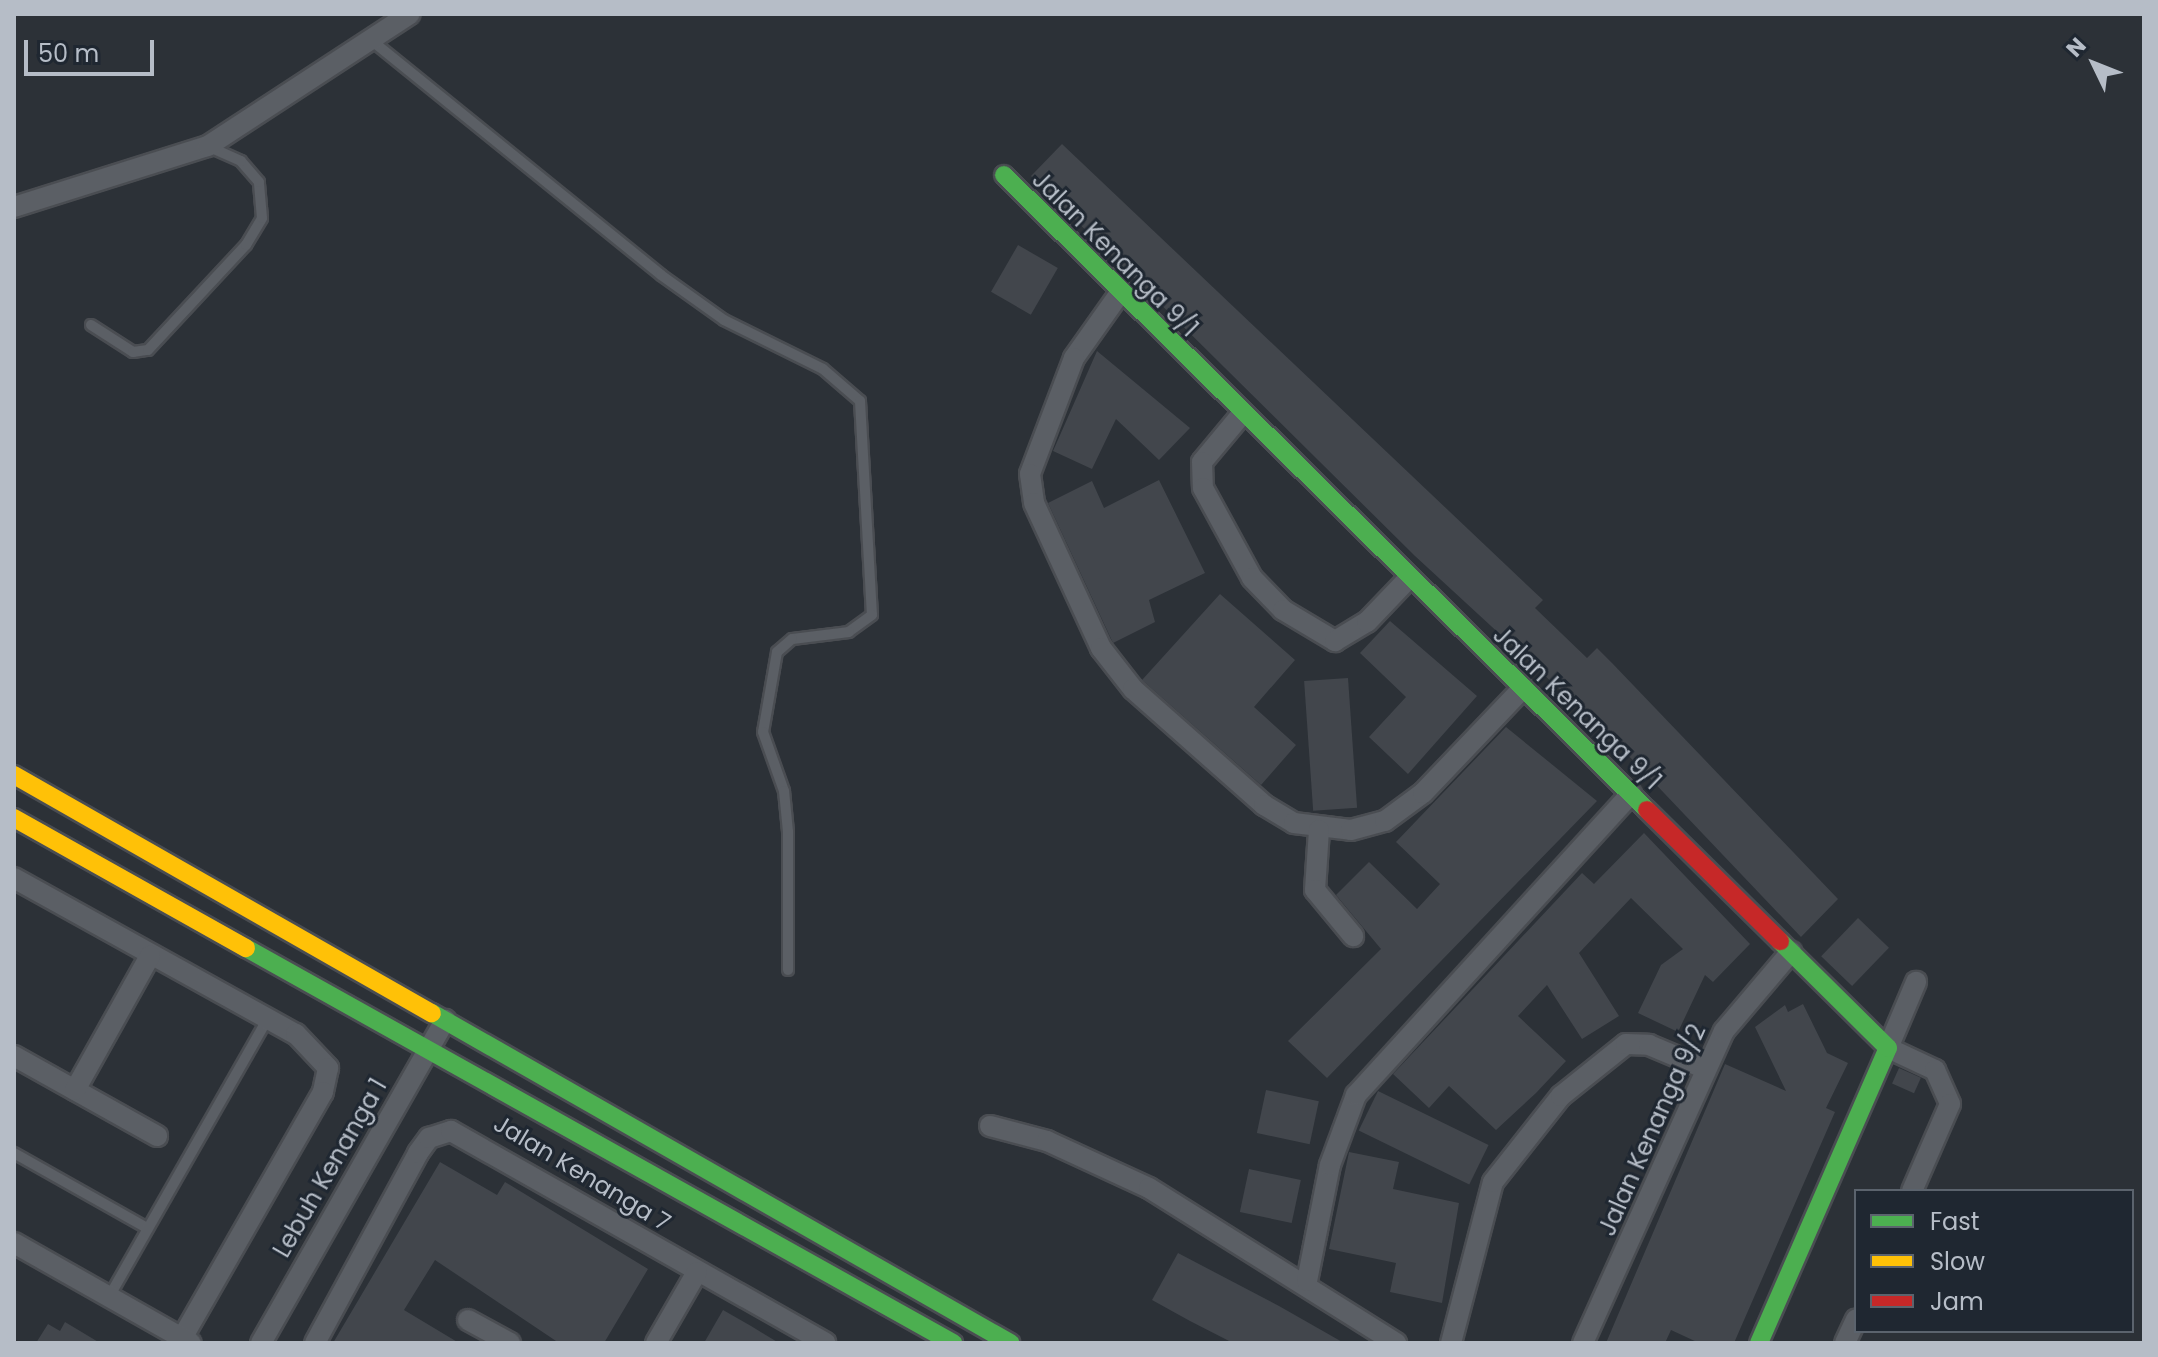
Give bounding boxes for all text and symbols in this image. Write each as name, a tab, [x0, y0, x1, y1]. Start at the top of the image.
scale bar	[28, 24, 158, 74]
north arrow	[2054, 24, 2134, 104]
text: N	[2059, 31, 2093, 64]
text: 50 m	[38, 37, 99, 70]
street label: Jalan Kenanga 9/1	[1026, 165, 1204, 343]
street label: Jalan Kenanga 9/1	[1487, 620, 1667, 796]
street label: Jalan Kenanga 9/2	[1592, 1020, 1712, 1240]
street label: Lebuh Kenanga 1	[267, 1074, 393, 1262]
street label: Jalan Kenanga 7	[488, 1109, 676, 1237]
legend	[1854, 1189, 2134, 1333]
text: Fast	[1930, 1205, 1980, 1238]
text: Slow	[1930, 1245, 1985, 1278]
text: Jam	[1930, 1285, 1984, 1318]

